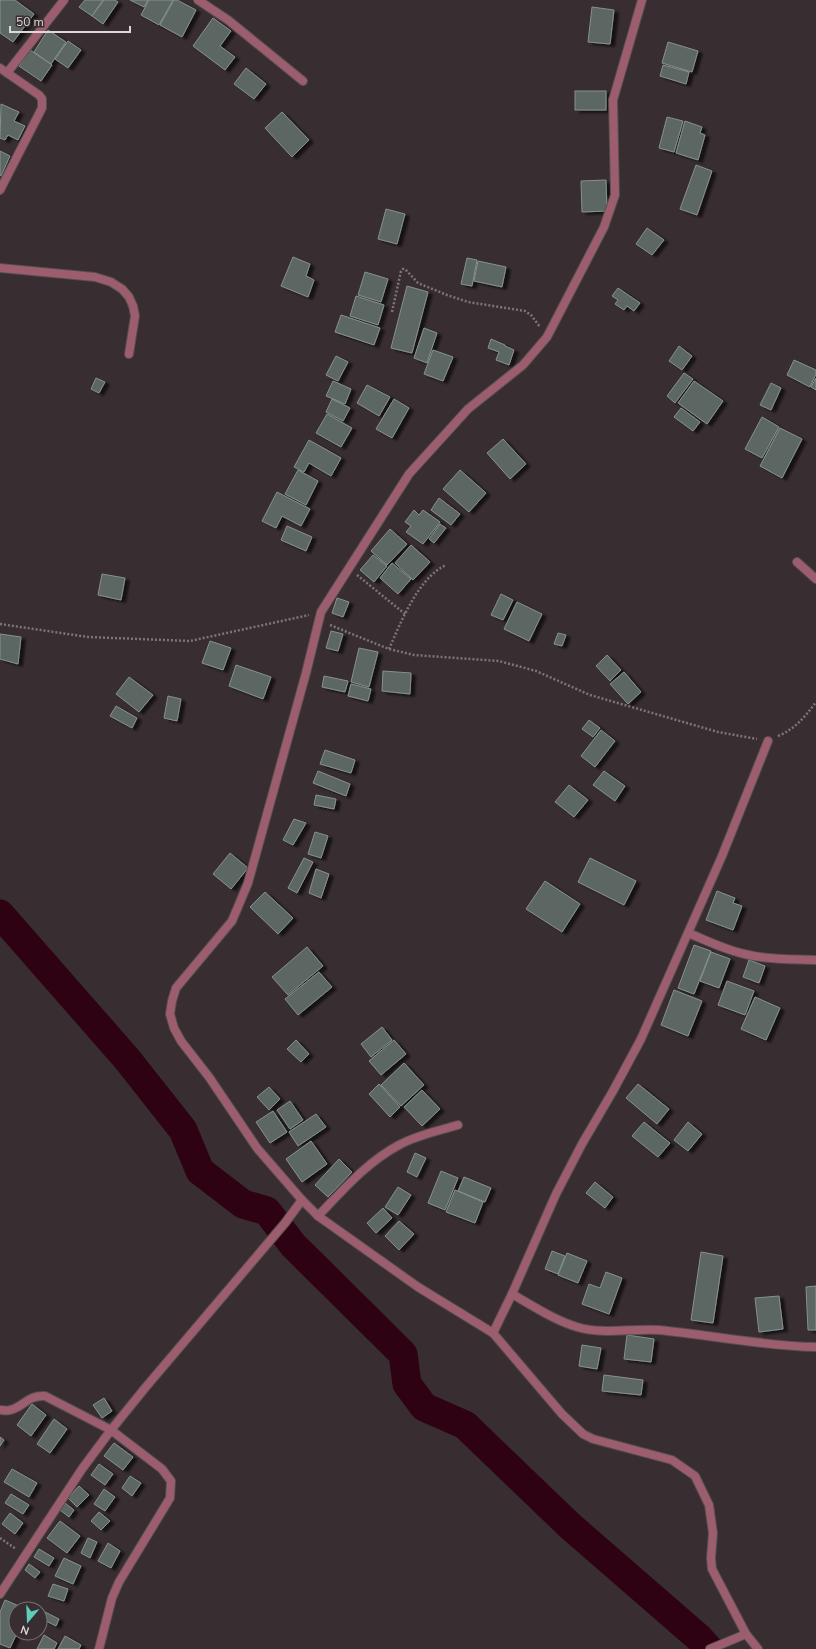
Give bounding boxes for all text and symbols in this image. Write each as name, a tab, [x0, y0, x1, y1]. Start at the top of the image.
scale bar	[10, 8, 130, 34]
text: 50 m	[16, 14, 44, 30]
north arrow	[8, 1601, 48, 1641]
text: N	[19, 1622, 31, 1638]

